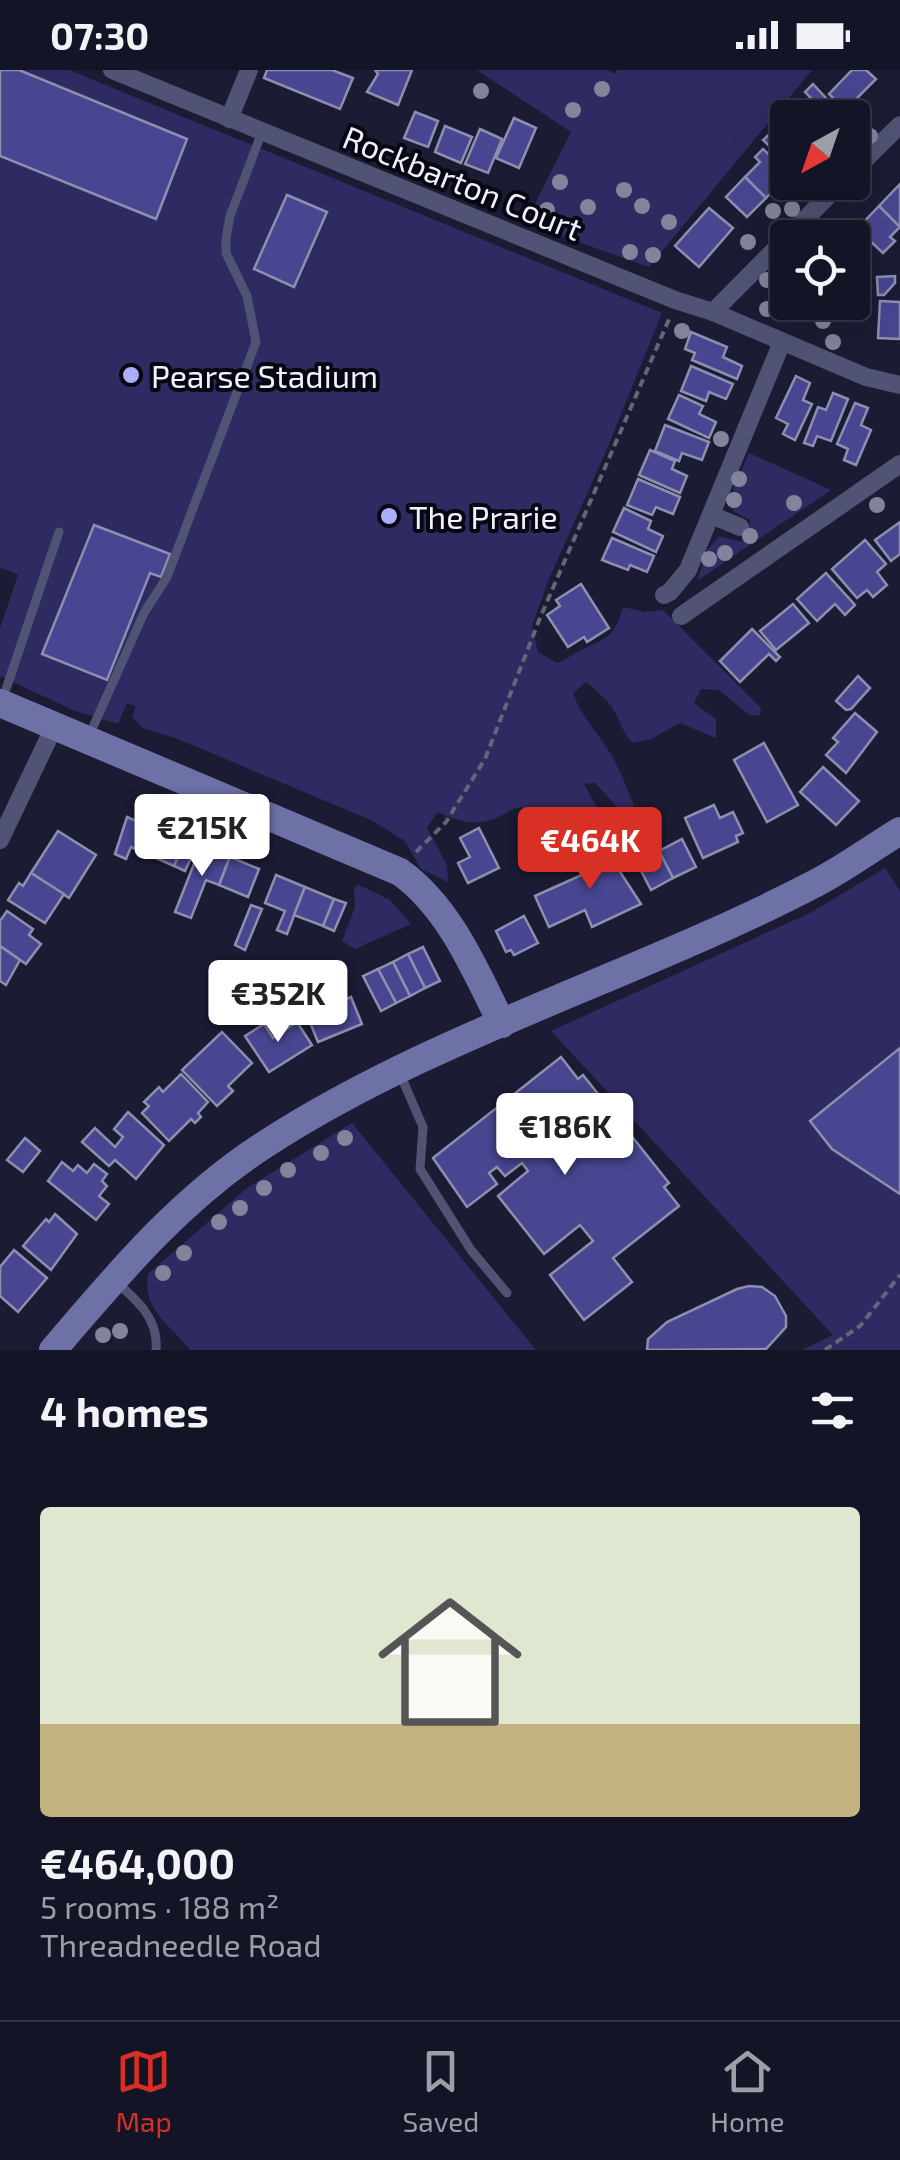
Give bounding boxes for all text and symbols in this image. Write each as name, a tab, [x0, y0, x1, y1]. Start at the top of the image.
text: 07:30	[50, 12, 149, 58]
north arrow	[770, 100, 870, 200]
map controls	[770, 100, 870, 320]
street label: Rockbarton Court	[338, 117, 588, 247]
button: locate	[770, 220, 870, 320]
place label: Pearse Stadium	[151, 356, 378, 394]
marker: Pearse Stadium	[120, 364, 142, 386]
place label: The Prarie	[409, 497, 558, 535]
marker: The Prarie	[378, 505, 400, 527]
pin: €215K	[132, 794, 272, 879]
text: €215K	[157, 807, 247, 845]
pin: €464K	[520, 807, 660, 892]
text: €464K	[540, 820, 640, 858]
pin: €352K	[208, 960, 348, 1045]
text: €352K	[230, 973, 326, 1011]
pin: €186K	[495, 1093, 635, 1178]
text: €186K	[518, 1106, 612, 1144]
icon: filters	[805, 1383, 860, 1438]
text: 4 homes	[40, 1385, 209, 1435]
icon: home	[360, 1572, 540, 1752]
text: €464,000	[40, 1837, 235, 1887]
text: 5 rooms · 188 m²	[40, 1887, 279, 1925]
text: Threadneedle Road	[40, 1925, 322, 1963]
tab: Map	[115, 2044, 172, 2138]
tab: Saved	[403, 2044, 479, 2138]
tab: Home	[710, 2044, 785, 2138]

